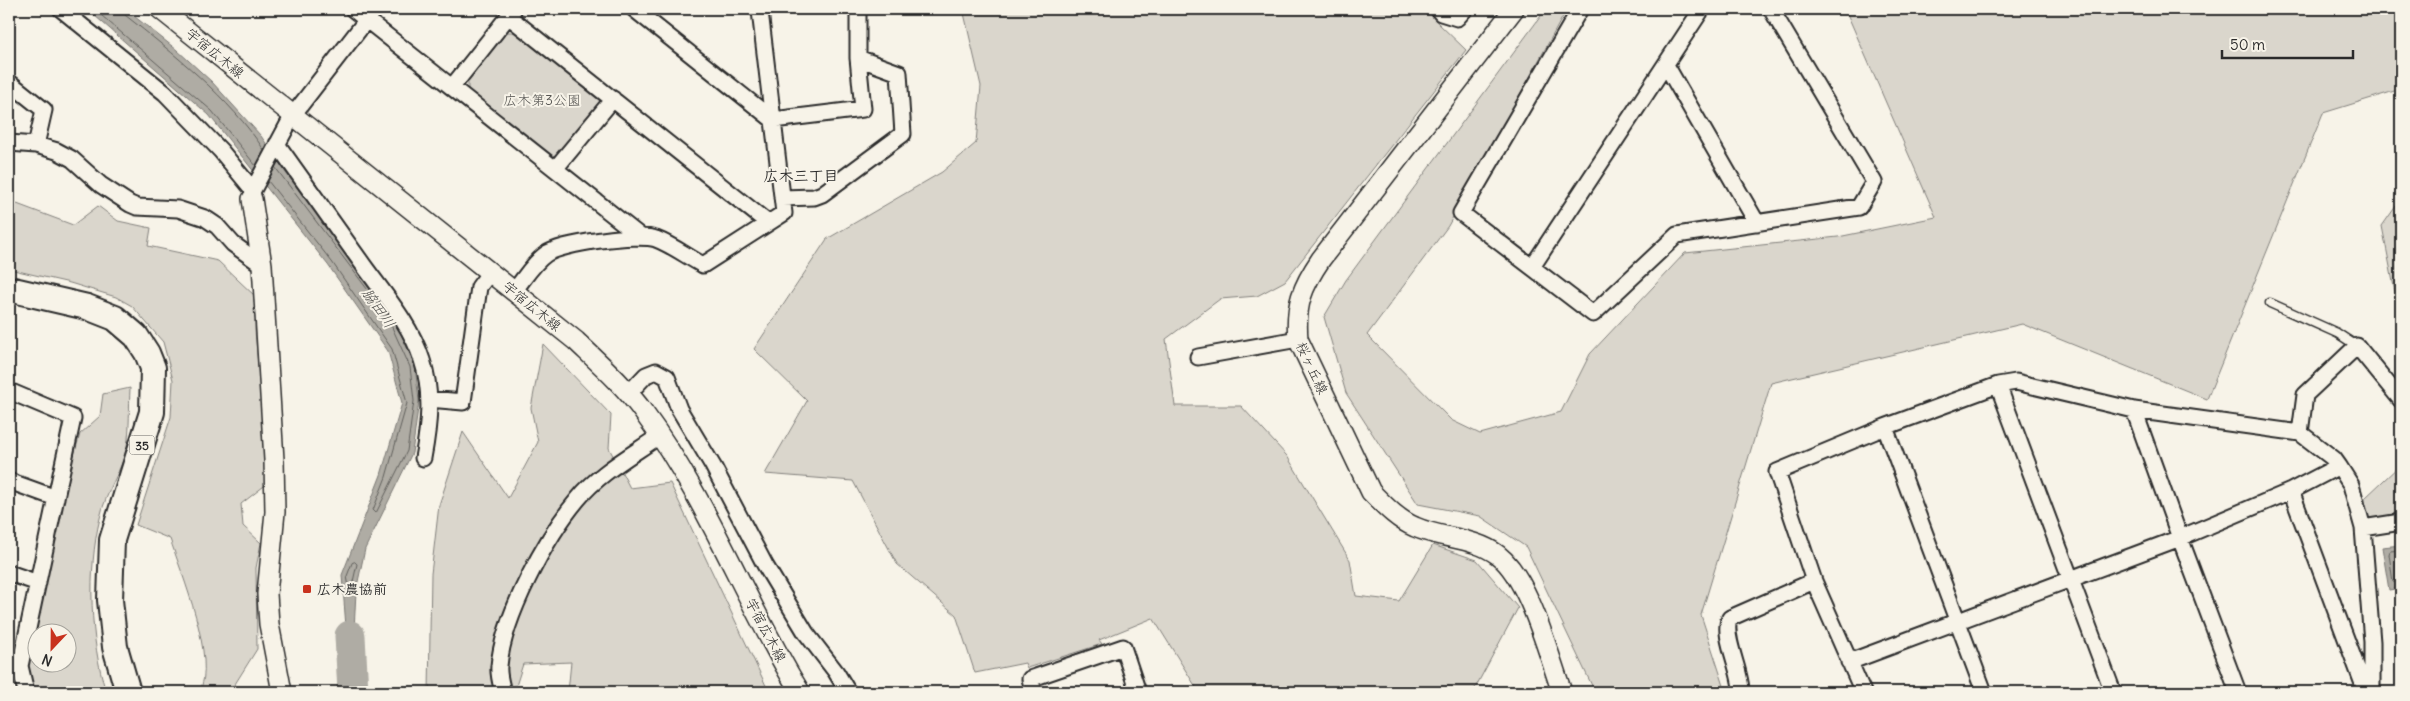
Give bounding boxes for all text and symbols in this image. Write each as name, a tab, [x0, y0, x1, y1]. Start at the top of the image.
street label: 宇宿広木線	[182, 24, 248, 82]
scale bar	[2222, 28, 2354, 60]
text: 50 m	[2230, 35, 2265, 54]
park label: 広木第3公園	[503, 91, 581, 109]
district label: 広木三丁目	[763, 166, 839, 185]
street label: 宇宿広木線	[499, 277, 565, 335]
water label: 脇田川	[358, 284, 400, 332]
street label: 桜ヶ丘線	[1292, 339, 1332, 397]
road number: 35	[130, 436, 154, 454]
place label: 広木農協前	[317, 580, 387, 598]
marker: 広木農協前	[301, 583, 313, 595]
street label: 宇宿広木線	[742, 595, 790, 665]
north arrow	[28, 624, 78, 674]
text: N	[39, 650, 55, 670]

